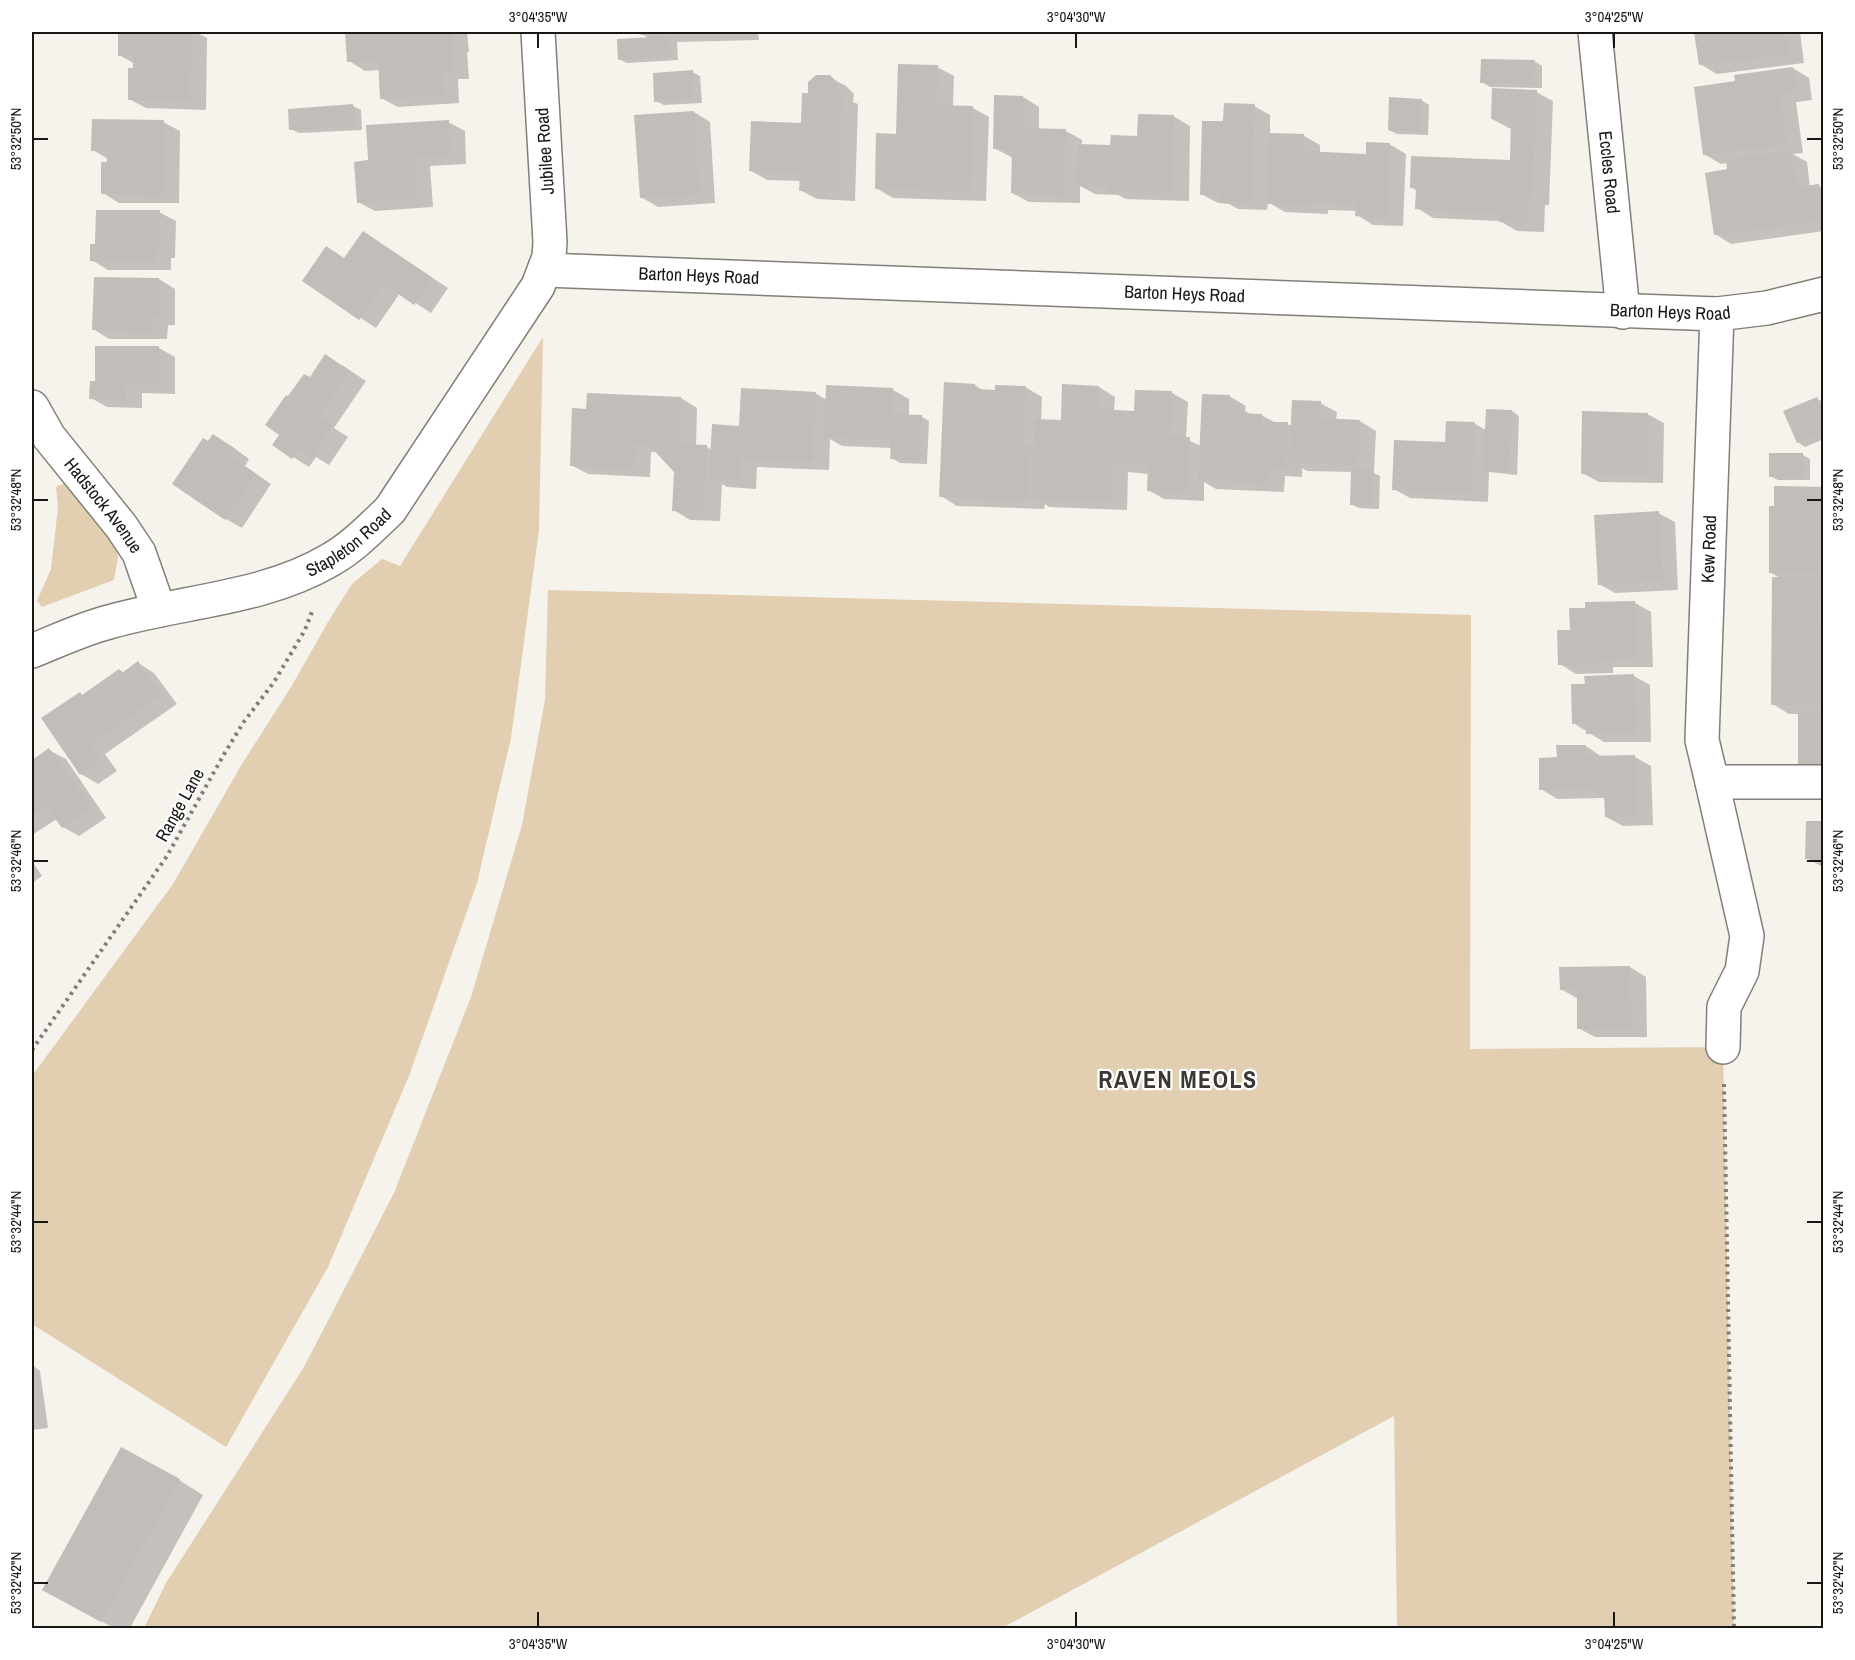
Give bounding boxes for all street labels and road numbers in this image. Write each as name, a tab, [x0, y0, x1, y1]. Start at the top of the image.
street label: Jubilee Road	[529, 107, 560, 195]
street label: Eccles Road	[1593, 130, 1626, 215]
street label: Barton Heys Road	[638, 261, 760, 290]
street label: Barton Heys Road	[1124, 279, 1245, 308]
street label: Barton Heys Road	[1609, 297, 1732, 326]
street label: Hadstock Avenue	[59, 452, 149, 558]
street label: Stapleton Road	[302, 502, 397, 583]
street label: Kew Road	[1695, 515, 1722, 583]
street label: Range Lane	[149, 764, 210, 846]

